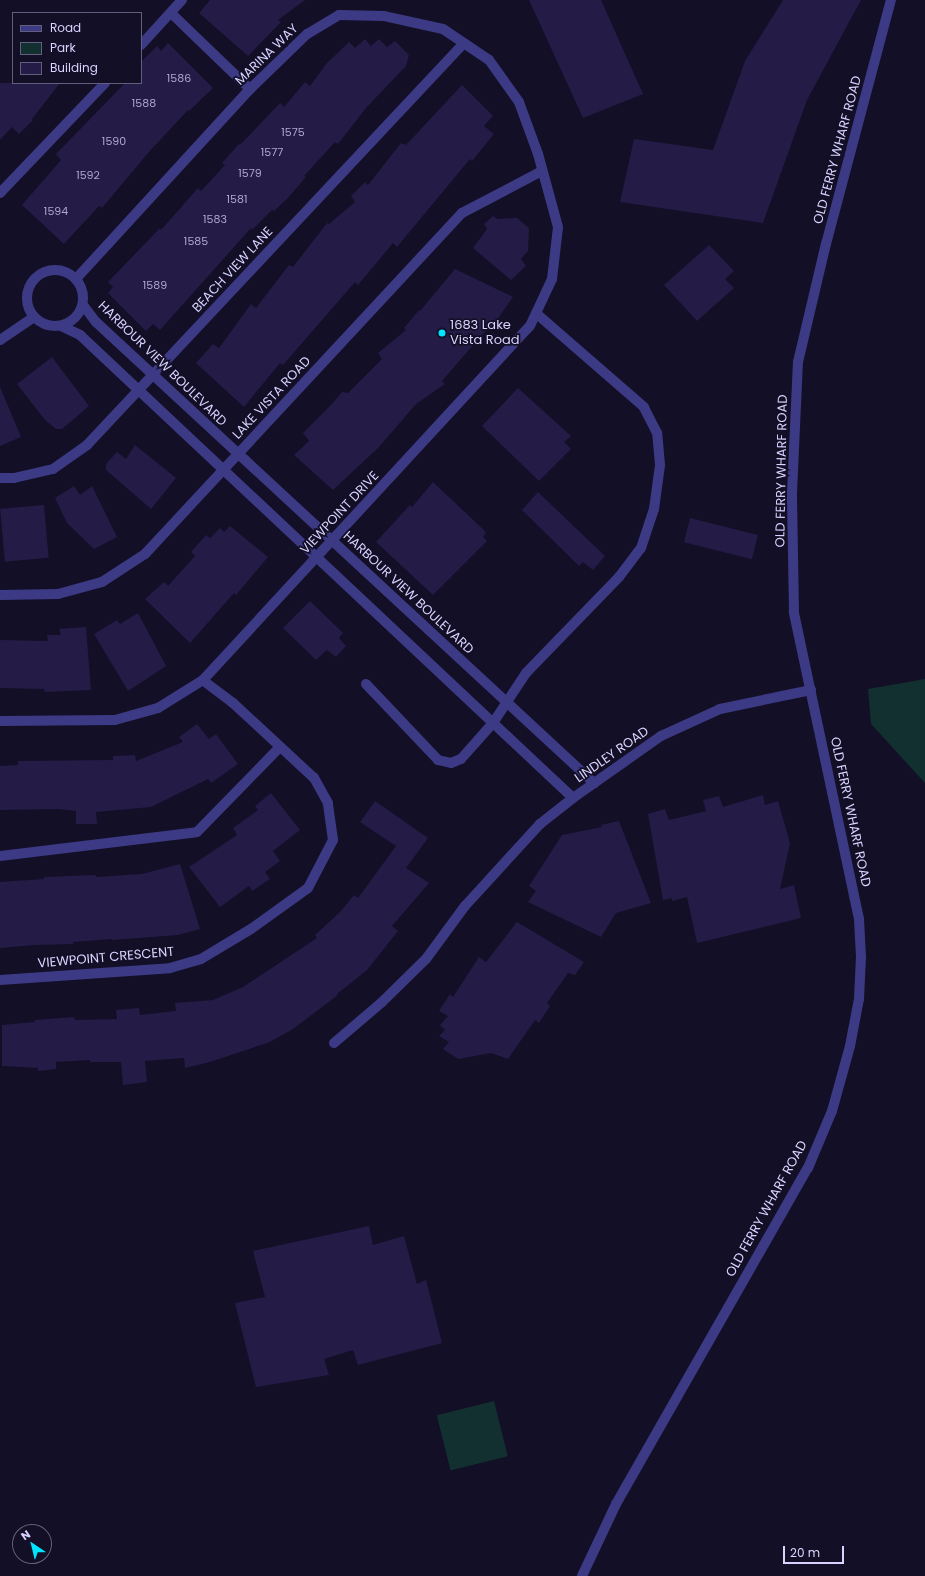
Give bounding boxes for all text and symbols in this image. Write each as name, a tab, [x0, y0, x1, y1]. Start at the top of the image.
legend	[12, 12, 142, 84]
text: Road	[50, 19, 81, 36]
street label: MARINA WAY	[232, 21, 302, 89]
text: Park	[50, 39, 76, 56]
text: Building	[50, 59, 98, 76]
house number: 1586	[167, 71, 191, 85]
street label: OLD FERRY WHARF ROAD	[811, 74, 865, 226]
house number: 1588	[132, 96, 156, 110]
house number: 1575	[281, 125, 305, 139]
house number: 1590	[102, 134, 126, 148]
house number: 1577	[261, 145, 283, 159]
house number: 1579	[238, 166, 262, 180]
house number: 1592	[76, 168, 100, 182]
house number: 1581	[227, 192, 247, 206]
house number: 1594	[44, 204, 68, 218]
house number: 1583	[203, 212, 227, 226]
street label: BEACH VIEW LANE	[189, 224, 277, 316]
house number: 1585	[184, 234, 208, 248]
house number: 1589	[143, 278, 167, 292]
street label: HARBOUR VIEW BOULEVARD	[94, 298, 230, 430]
place label: 1683 Lake Vista Road	[450, 318, 520, 349]
marker: 1683 Lake Vista Road	[437, 328, 447, 338]
street label: LAKE VISTA ROAD	[230, 353, 314, 443]
street label: OLD FERRY WHARF ROAD	[773, 394, 791, 548]
street label: VIEWPOINT DRIVE	[298, 468, 382, 558]
street label: HARBOUR VIEW BOULEVARD	[340, 528, 476, 658]
street label: LINDLEY ROAD	[572, 724, 652, 786]
street label: OLD FERRY WHARF ROAD	[826, 736, 874, 888]
street label: VIEWPOINT CRESCENT	[37, 944, 175, 972]
street label: OLD FERRY WHARF ROAD	[723, 1138, 811, 1280]
north arrow	[12, 1524, 52, 1564]
text: N	[18, 1526, 34, 1544]
scale bar	[785, 1538, 846, 1564]
text: 20 m	[790, 1544, 820, 1561]

